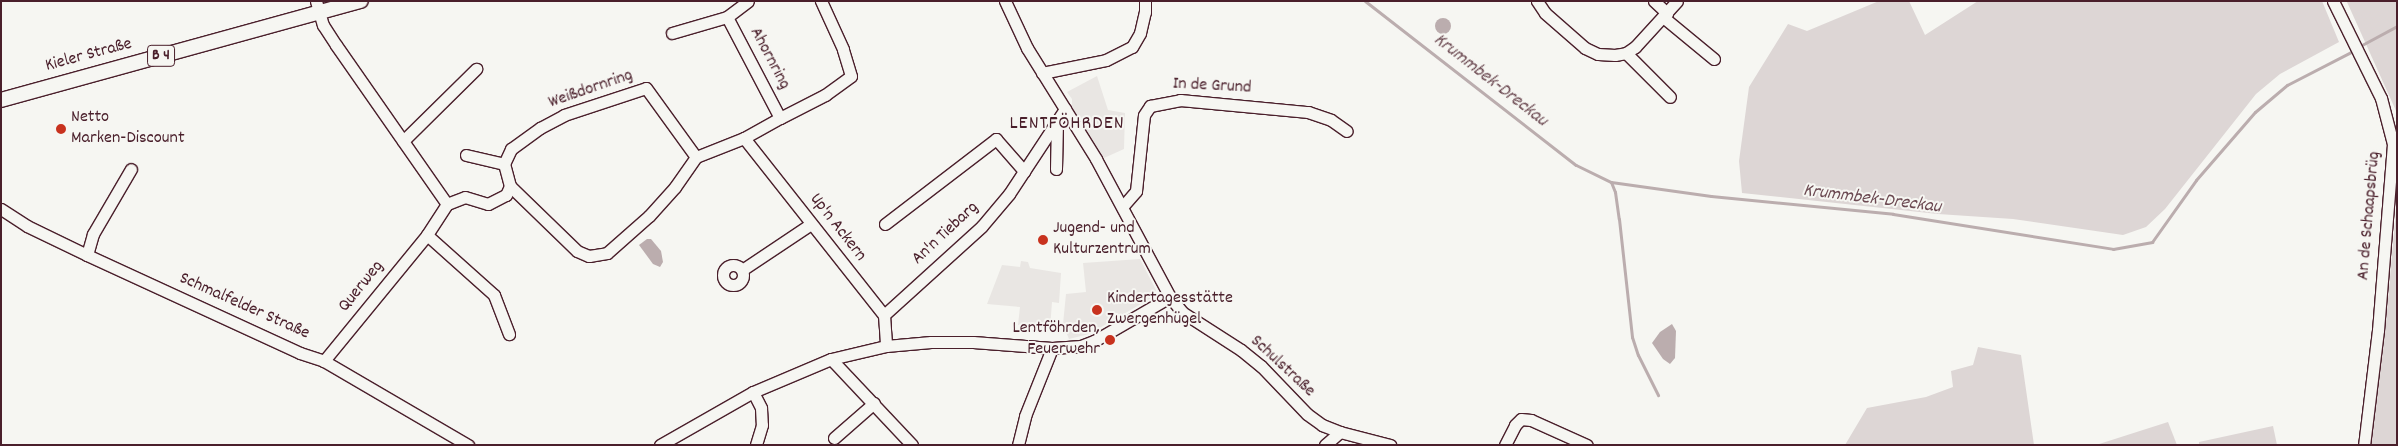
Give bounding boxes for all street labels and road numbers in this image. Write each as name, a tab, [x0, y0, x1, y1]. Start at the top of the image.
street label: Ahornring	[744, 24, 794, 94]
street label: Kieler Straße	[43, 34, 135, 78]
road number: B 4	[146, 42, 176, 70]
street label: Weißdornring	[546, 66, 636, 114]
street label: In de Grund	[1172, 74, 1252, 100]
street label: An de Schaapsbrüg	[2354, 151, 2386, 281]
street label: Up'n Ackern	[804, 190, 870, 266]
street label: An'n Tiebarg	[908, 198, 984, 270]
street label: Querweg	[335, 257, 389, 317]
street label: Schmalfelder Straße	[175, 269, 313, 345]
street label: Schulstraße	[1245, 331, 1319, 403]

